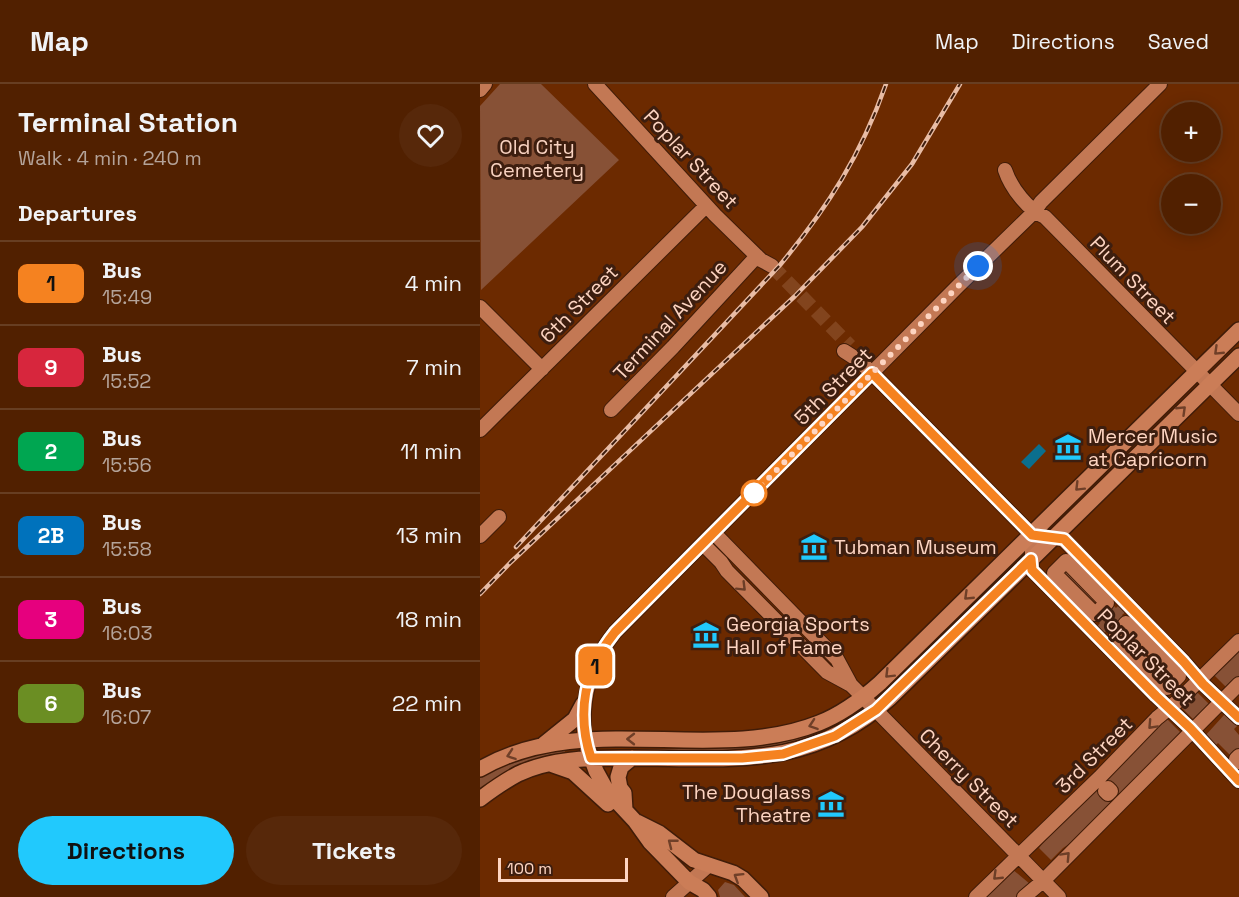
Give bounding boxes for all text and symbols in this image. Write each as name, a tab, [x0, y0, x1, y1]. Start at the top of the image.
text: Map	[30, 23, 89, 59]
text: Map	[935, 28, 979, 55]
text: Directions	[1012, 28, 1115, 55]
text: Saved	[1148, 28, 1209, 55]
map controls	[1161, 102, 1221, 234]
button: +	[1161, 102, 1221, 162]
text: Terminal Station	[18, 104, 238, 140]
button: heart	[399, 104, 462, 167]
street label: Poplar Street	[638, 104, 744, 214]
park label: Old City Cemetery	[490, 134, 584, 183]
text: Walk · 4 min · 240 m	[18, 145, 202, 171]
button: −	[1161, 174, 1221, 234]
text: Departures	[18, 199, 137, 227]
street label: Plum Street	[1085, 230, 1181, 330]
your location	[963, 251, 993, 281]
street label: Terminal Avenue	[607, 254, 733, 386]
text: Bus	[102, 256, 142, 284]
street label: 6th Street	[534, 259, 624, 349]
text: 4 min	[405, 269, 462, 297]
text: 1	[46, 270, 56, 297]
text: 15:49	[102, 284, 152, 310]
text: Bus	[102, 340, 142, 368]
street label: 5th Street	[789, 342, 877, 430]
one-way arrow	[1214, 344, 1225, 355]
text: 7 min	[406, 353, 462, 381]
text: 9	[45, 354, 57, 381]
text: 15:52	[102, 368, 151, 394]
one-way arrow	[1175, 407, 1186, 418]
place label: Mercer Music at Capricorn	[1088, 423, 1218, 472]
text: Bus	[102, 424, 142, 452]
museum icon: Mercer Music at Capricorn	[1053, 432, 1083, 462]
text: 11 min	[400, 437, 462, 465]
text: 2	[45, 438, 57, 465]
text: 15:56	[102, 452, 152, 478]
one-way arrow	[1076, 479, 1087, 490]
unlabelled marker	[741, 480, 767, 506]
text: Bus	[102, 508, 142, 536]
text: 13 min	[396, 521, 462, 549]
text: 2B	[38, 522, 64, 549]
museum icon: Tubman Museum	[799, 532, 829, 562]
place label: Tubman Museum	[834, 534, 997, 560]
text: 15:58	[102, 536, 152, 562]
one-way arrow	[735, 579, 746, 590]
one-way arrow	[965, 589, 975, 600]
text: Bus	[102, 592, 142, 620]
street label: Poplar Street	[1092, 603, 1200, 711]
text: 18 min	[396, 605, 462, 633]
text: 3	[45, 606, 57, 633]
place label: Georgia Sports Hall of Fame	[726, 611, 870, 660]
text: 16:03	[102, 620, 153, 646]
museum icon: Georgia Sports Hall of Fame	[691, 620, 721, 650]
line badge: 1	[576, 646, 614, 686]
text: 1	[590, 653, 600, 680]
one-way arrow	[886, 667, 897, 678]
text: Bus	[102, 676, 142, 704]
text: 22 min	[392, 689, 462, 717]
text: 6	[45, 690, 57, 717]
text: 16:07	[102, 704, 151, 730]
street label: 3rd Street	[1050, 711, 1138, 799]
one-way arrow	[808, 717, 818, 730]
one-way arrow	[1148, 717, 1159, 728]
street label: Cherry Street	[914, 723, 1024, 833]
one-way arrow	[627, 733, 636, 745]
one-way arrow	[506, 748, 517, 760]
place label: The Douglass Theatre	[682, 779, 811, 828]
museum icon: The Douglass Theatre	[816, 789, 846, 819]
button: Directions	[18, 816, 234, 885]
button: Tickets	[246, 816, 462, 885]
one-way arrow	[668, 840, 679, 851]
one-way arrow	[1059, 853, 1070, 863]
scale bar	[498, 855, 628, 882]
text: 100 m	[507, 858, 552, 879]
one-way arrow	[994, 869, 1004, 880]
one-way arrow	[734, 872, 744, 884]

